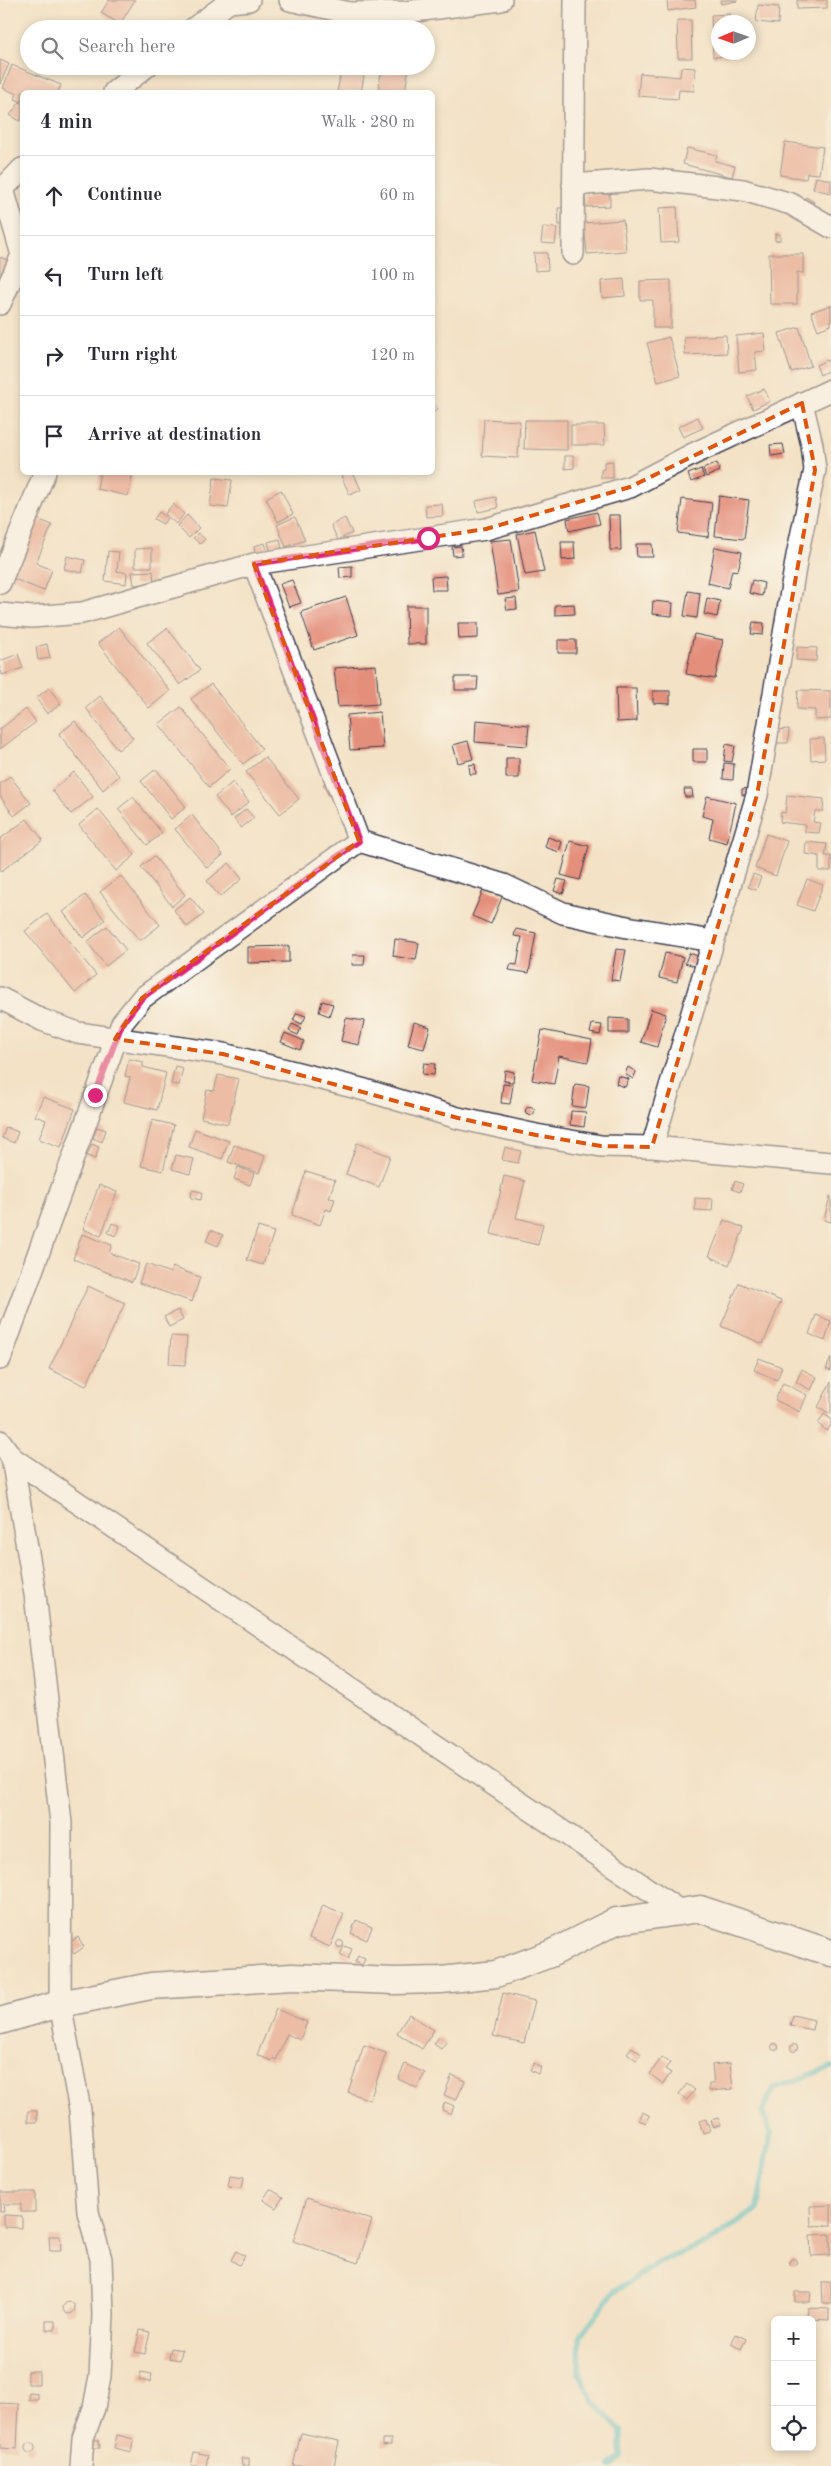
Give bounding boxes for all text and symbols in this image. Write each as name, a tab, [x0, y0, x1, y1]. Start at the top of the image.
north arrow	[711, 15, 756, 60]
search box	[20, 20, 435, 75]
icon: search	[38, 34, 66, 62]
text: Search here	[78, 38, 175, 57]
text: 4 min	[40, 112, 93, 133]
text: Walk · 280 m	[320, 115, 415, 131]
icon: ahead	[40, 182, 68, 210]
text: Continue	[87, 186, 162, 205]
text: 60 m	[379, 188, 415, 204]
icon: left	[40, 262, 68, 290]
text: Turn left	[87, 266, 164, 285]
text: 100 m	[370, 268, 415, 284]
icon: right	[40, 342, 68, 370]
text: Turn right	[87, 346, 177, 365]
text: 120 m	[370, 348, 415, 364]
icon: arrive	[40, 422, 68, 450]
text: Arrive at destination	[87, 426, 261, 445]
route start	[417, 527, 440, 550]
route end	[84, 1084, 107, 1107]
map controls	[771, 2316, 816, 2451]
button: +	[771, 2316, 816, 2361]
button: −	[771, 2361, 816, 2406]
button: locate	[771, 2406, 816, 2451]

